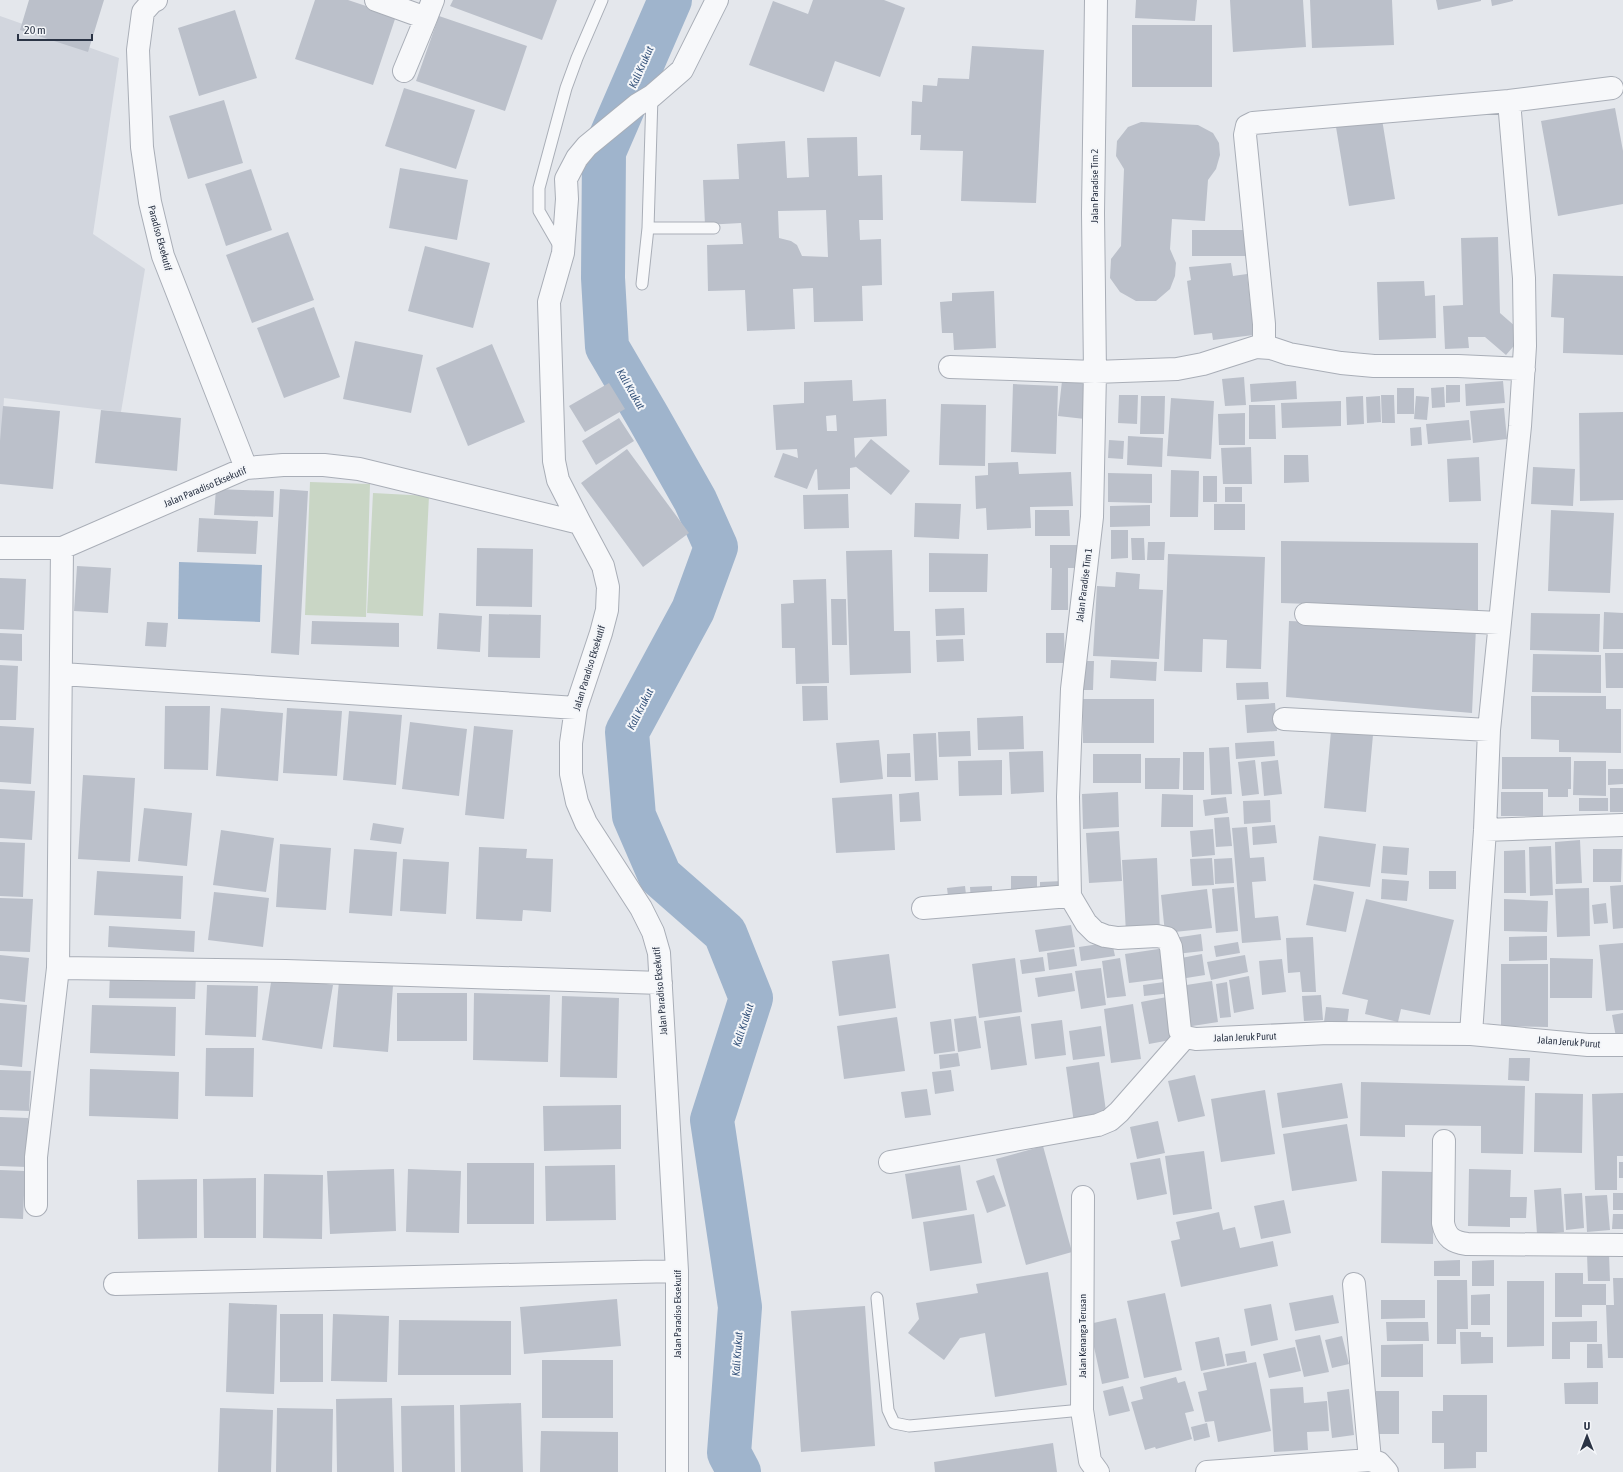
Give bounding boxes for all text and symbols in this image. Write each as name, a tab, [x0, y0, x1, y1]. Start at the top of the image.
scale bar	[18, 16, 92, 42]
text: 20 m	[24, 23, 46, 37]
water label: Kali Krukut	[626, 43, 656, 90]
street label: Jalan Paradise Tim 2	[1089, 149, 1100, 223]
street label: Paradiso Eksekutif	[146, 204, 174, 272]
water label: Kali Krukut	[615, 367, 648, 412]
street label: Jalan Paradiso Eksekutif	[162, 465, 248, 509]
street label: Jalan Paradise Tim 1	[1074, 547, 1094, 623]
street label: Jalan Paradiso Eksekutif	[571, 624, 607, 712]
water label: Kali Krukut	[625, 686, 656, 732]
street label: Jalan Paradiso Eksekutif	[651, 946, 669, 1036]
water label: Kali Krukut	[730, 1001, 756, 1048]
street label: Jalan Jeruk Purut	[1213, 1030, 1277, 1044]
street label: Jalan Jeruk Purut	[1537, 1034, 1601, 1050]
street label: Jalan Paradiso Eksekutif	[672, 1269, 683, 1358]
street label: Jalan Kenanga Terusan	[1077, 1294, 1088, 1378]
water label: Kali Krukut	[729, 1331, 745, 1377]
north arrow	[1567, 1416, 1607, 1456]
text: U	[1584, 1420, 1590, 1432]

